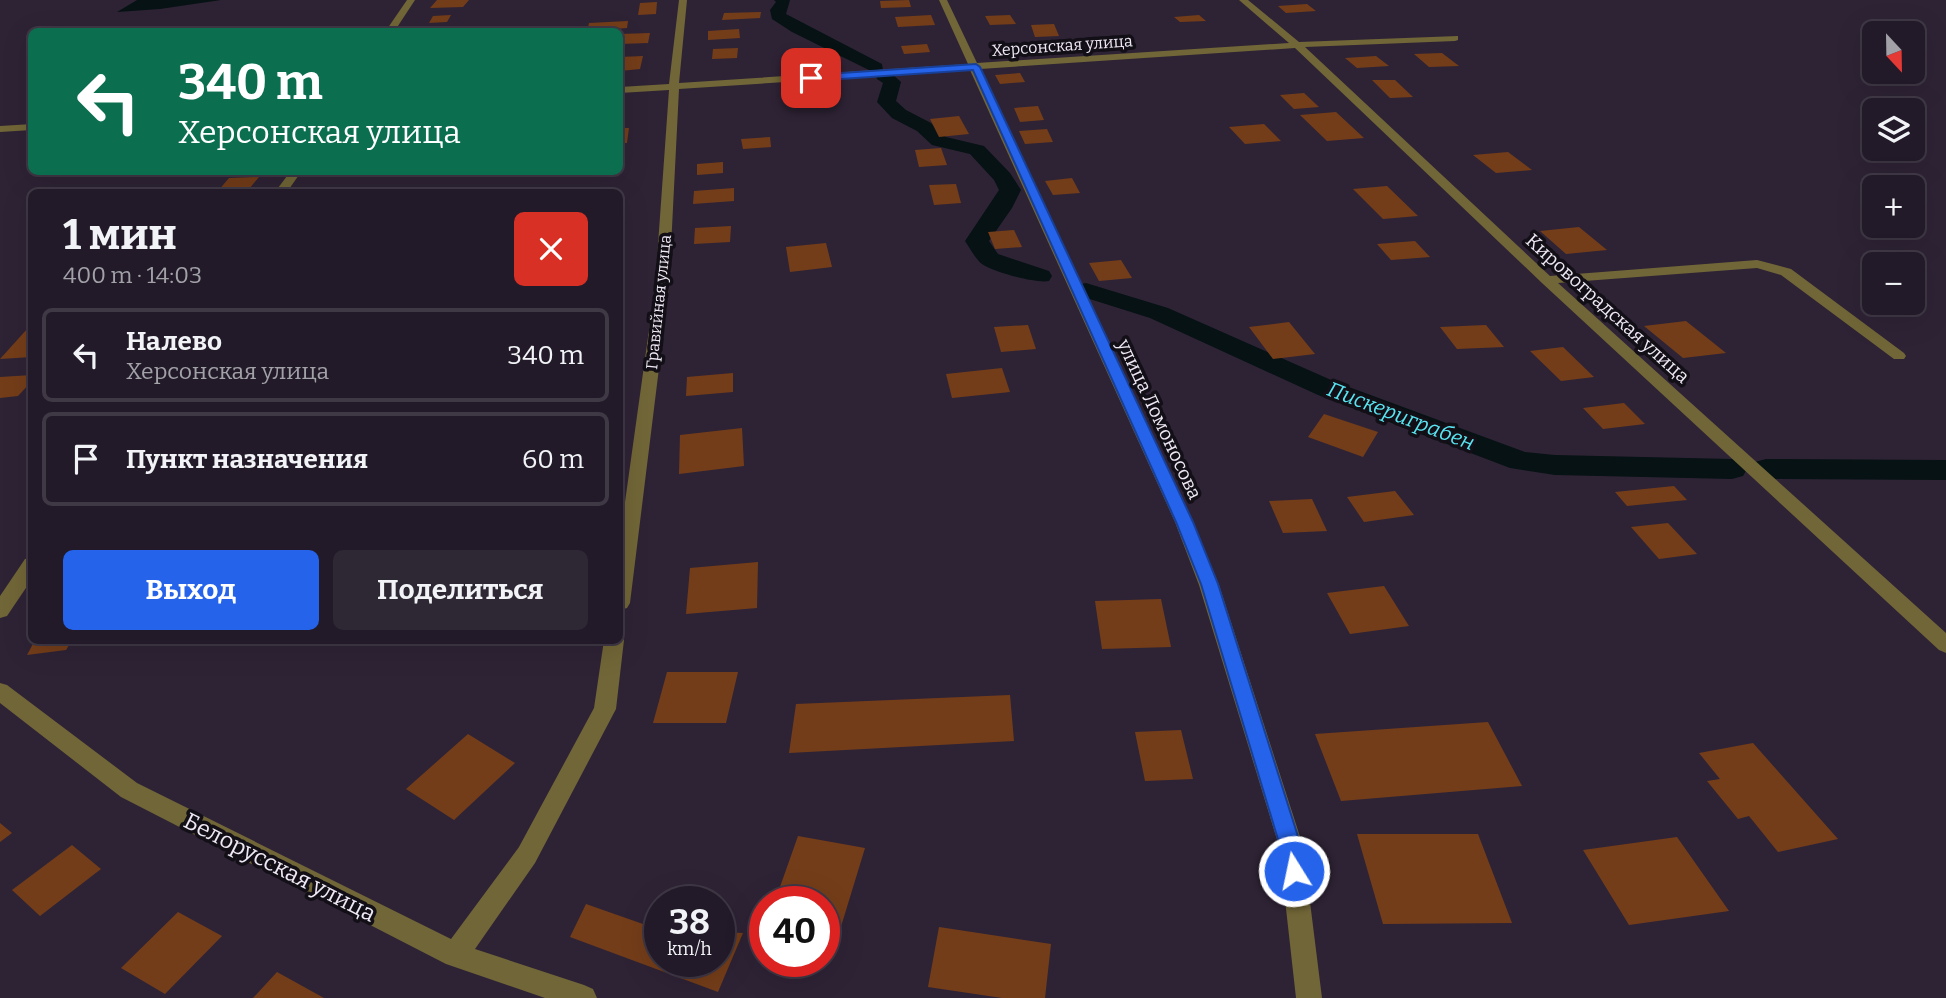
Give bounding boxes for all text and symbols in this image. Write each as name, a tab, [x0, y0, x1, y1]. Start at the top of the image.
north arrow	[1862, 21, 1925, 84]
map controls	[1862, 21, 1925, 315]
street label: Херсонская улица	[991, 31, 1133, 60]
pin	[781, 48, 841, 108]
text: 340 m	[178, 53, 323, 112]
icon: left	[63, 56, 154, 147]
icon: arrive	[792, 59, 830, 97]
button: layers	[1862, 98, 1925, 161]
text: Херсонская улица	[178, 113, 461, 151]
button: +	[1862, 175, 1925, 238]
text: 1 мин	[63, 210, 177, 260]
button: close	[514, 212, 588, 286]
street label: Кировоградская улица	[1521, 229, 1695, 388]
street label: Гравийная улица	[642, 233, 675, 370]
button: −	[1862, 252, 1925, 315]
text: 400 m · 14:03	[63, 261, 202, 289]
text: Налево	[126, 326, 222, 357]
street label: улица Ломоносова	[1112, 335, 1207, 503]
icon: left	[67, 336, 105, 374]
text: 340 m	[507, 340, 584, 371]
text: Херсонская улица	[126, 357, 329, 385]
water label: Пискериграбен	[1324, 376, 1478, 456]
icon: arrive	[67, 440, 105, 478]
text: Пункт назначения	[126, 444, 368, 475]
text: 60 m	[522, 444, 584, 475]
button: Выход	[63, 550, 319, 630]
button: Поделиться	[333, 550, 588, 630]
street label: Белорусская улица	[179, 807, 381, 928]
position arrow	[1257, 834, 1331, 908]
speed limit sign: 40	[749, 886, 840, 977]
text: 38	[669, 901, 710, 943]
text: km/h	[667, 938, 712, 960]

